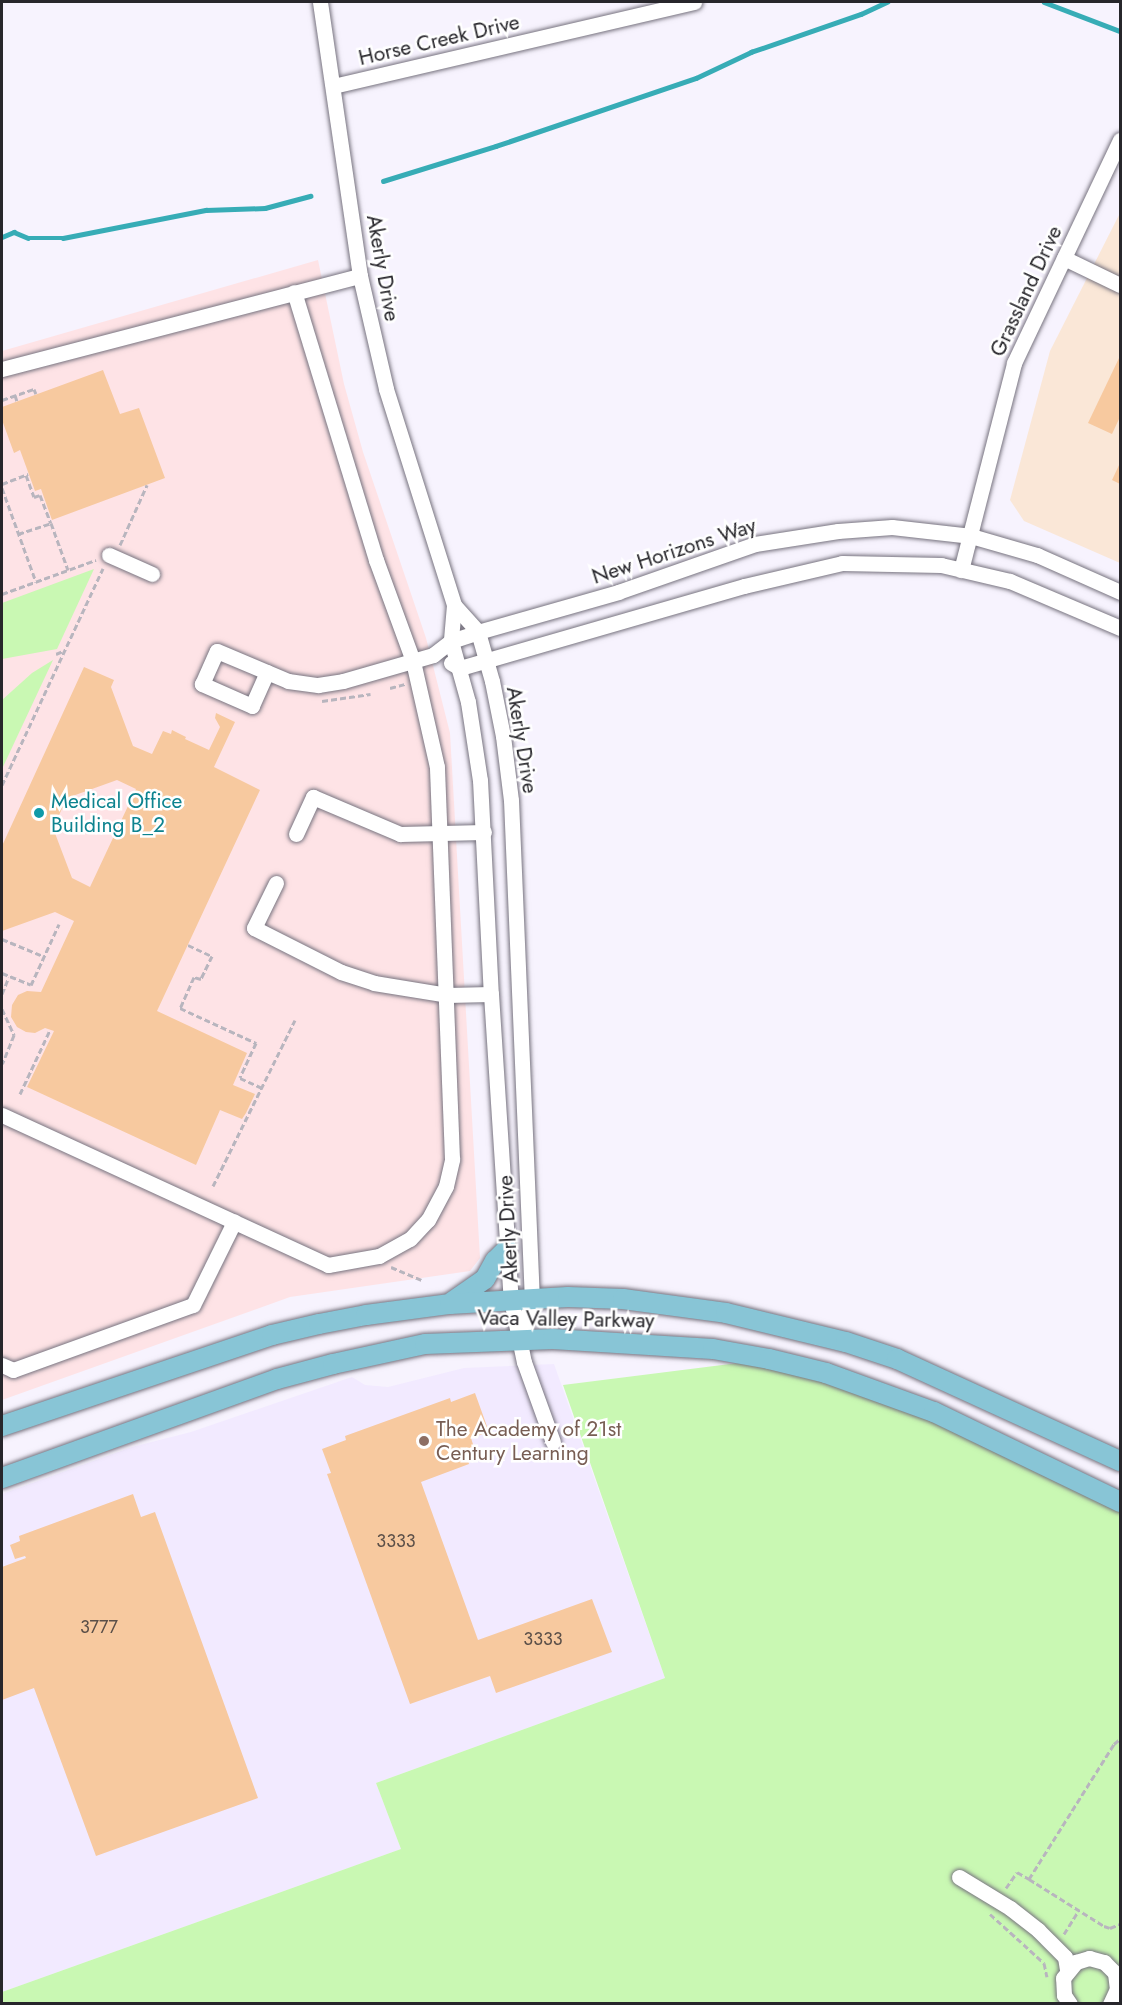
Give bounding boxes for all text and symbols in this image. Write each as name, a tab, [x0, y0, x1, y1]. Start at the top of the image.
street label: Horse Creek Drive	[356, 9, 522, 71]
street label: Akerly Drive	[361, 213, 405, 323]
street label: Grassland Drive	[985, 222, 1067, 360]
street label: New Horizons Way	[589, 513, 759, 589]
street label: Akerly Drive	[501, 685, 543, 795]
place label: Medical Office Building B_2	[51, 788, 182, 838]
marker: Medical Office Building B_2	[32, 806, 46, 820]
street label: Akerly Drive	[493, 1174, 523, 1284]
street label: Vaca Valley Parkway	[477, 1305, 655, 1333]
place label: The Academy of 21st Century Learning	[436, 1416, 621, 1466]
marker: The Academy of 21st Century Learning	[417, 1434, 431, 1448]
house number: 3333	[376, 1530, 416, 1552]
house number: 3777	[80, 1616, 118, 1638]
house number: 3333	[523, 1628, 563, 1650]

